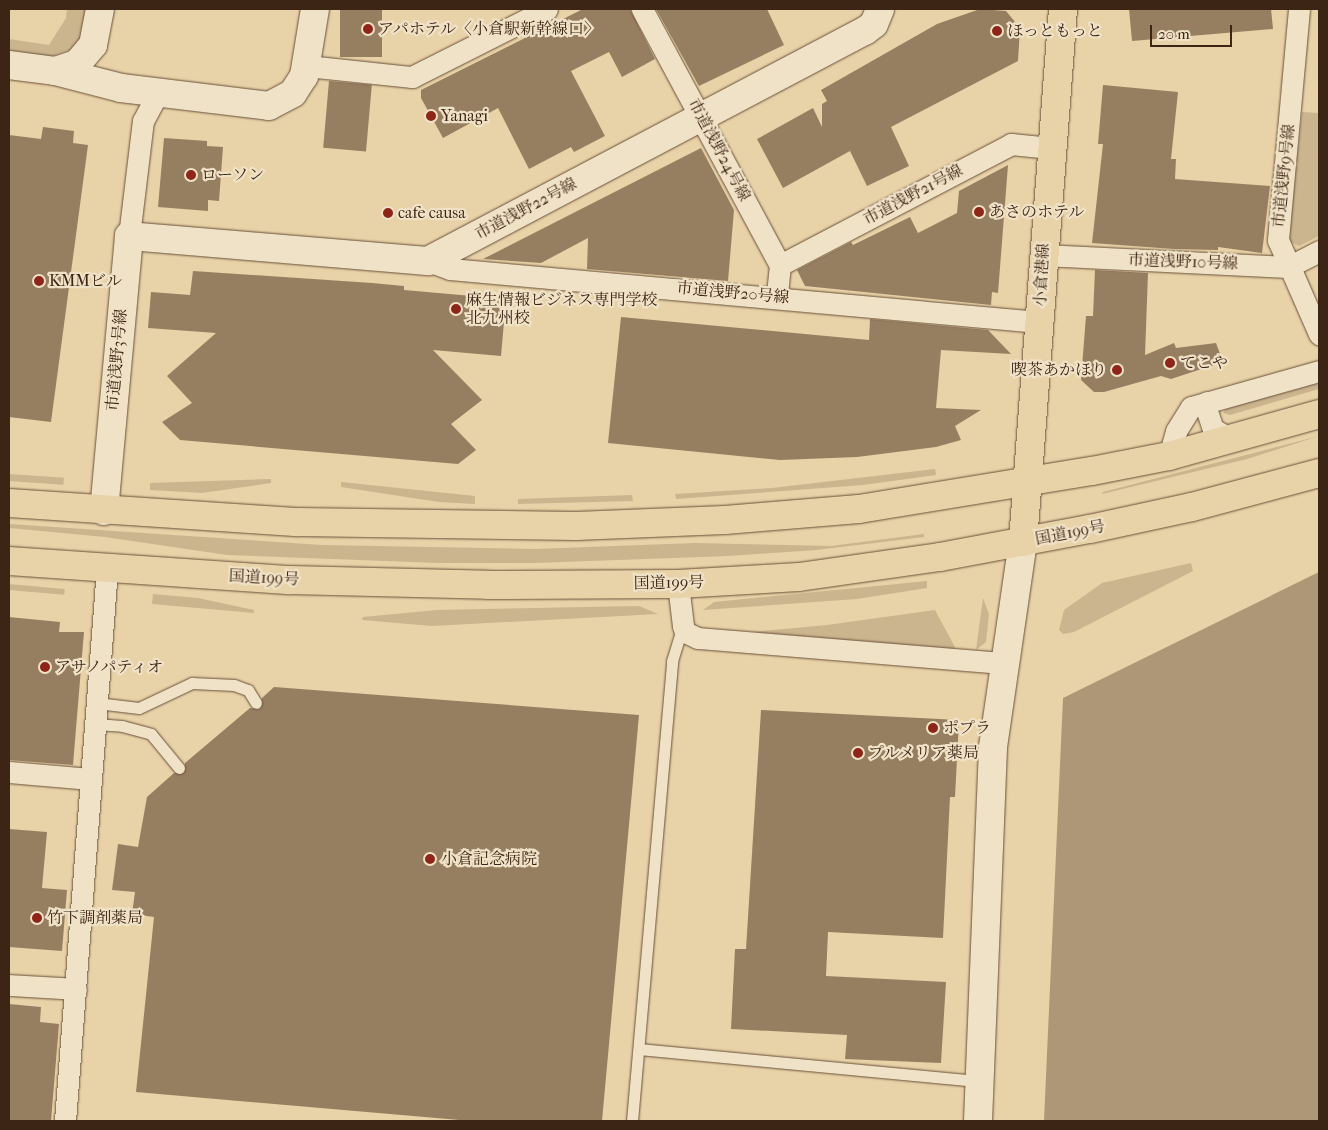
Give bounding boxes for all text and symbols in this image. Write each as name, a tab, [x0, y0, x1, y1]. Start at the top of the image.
scale bar	[1153, 15, 1236, 47]
place label: アパホテル〈小倉駅新幹線口〉	[378, 19, 602, 39]
place label: ほっともっと	[1007, 21, 1103, 41]
marker: アパホテル〈小倉駅新幹線口〉	[362, 23, 374, 35]
marker: ほっともっと	[991, 25, 1003, 37]
text: 20 m	[1158, 25, 1190, 43]
street label: 市道浅野24号線	[684, 95, 754, 205]
place label: Yanagi	[441, 106, 488, 126]
marker: Yanagi	[425, 110, 437, 122]
street label: 市道浅野9号線	[1269, 123, 1299, 229]
street label: 市道浅野21号線	[860, 161, 966, 229]
place label: ローソン	[201, 165, 265, 185]
marker: ローソン	[185, 169, 197, 181]
street label: 市道浅野22号線	[472, 174, 580, 244]
place label: あさのホテル	[989, 202, 1085, 222]
place label: cafe causa	[398, 203, 466, 223]
marker: あさのホテル	[973, 206, 985, 218]
marker: cafe causa	[382, 207, 394, 219]
street label: 小倉港線	[1031, 243, 1053, 307]
street label: 市道浅野10号線	[1127, 250, 1239, 274]
place label: KMMビル	[49, 271, 122, 291]
marker: KMMビル	[33, 275, 45, 287]
street label: 市道浅野20号線	[676, 279, 790, 307]
place label: 麻生情報ビジネス専門学校 北九州校	[466, 290, 658, 328]
marker: 麻生情報ビジネス専門学校 北九州校	[450, 303, 462, 315]
street label: 市道浅野3号線	[103, 308, 131, 412]
place label: てこや	[1180, 353, 1228, 373]
marker: てこや	[1164, 357, 1176, 369]
place label: 喫茶あかほり	[1011, 360, 1107, 380]
marker: 喫茶あかほり	[1111, 364, 1123, 376]
street label: 国道199号	[1034, 517, 1106, 549]
street label: 国道199号	[228, 567, 300, 589]
street label: 国道199号	[634, 573, 704, 593]
place label: アサノパティオ	[55, 657, 167, 677]
marker: アサノパティオ	[39, 661, 51, 673]
place label: ポプラ	[943, 718, 991, 738]
marker: ポプラ	[927, 722, 939, 734]
place label: プルメリア薬局	[868, 743, 980, 763]
marker: プルメリア薬局	[852, 747, 864, 759]
place label: 小倉記念病院	[441, 849, 537, 869]
marker: 小倉記念病院	[423, 852, 437, 866]
place label: 竹下調剤薬局	[47, 908, 143, 928]
marker: 竹下調剤薬局	[31, 912, 43, 924]

